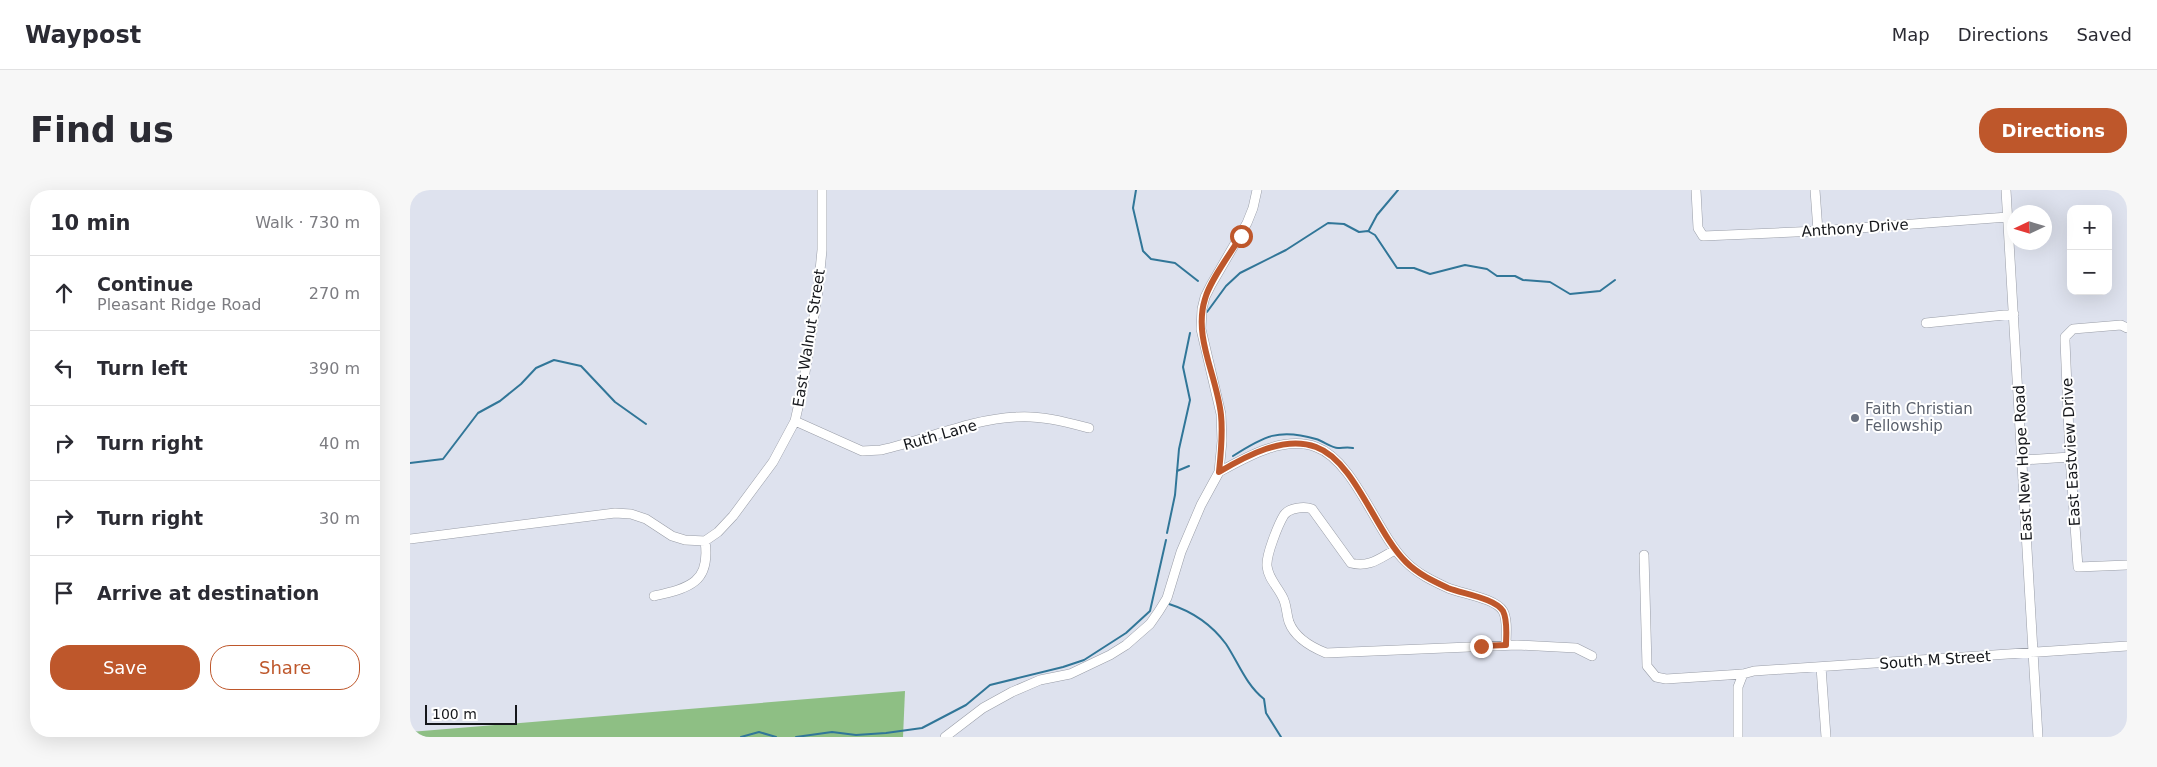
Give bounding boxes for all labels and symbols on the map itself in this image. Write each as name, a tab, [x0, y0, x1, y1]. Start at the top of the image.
north arrow	[2007, 205, 2052, 250]
street label: Anthony Drive	[1801, 215, 1909, 241]
route start	[1230, 225, 1253, 248]
street label: East Walnut Street	[789, 268, 829, 408]
street label: East Eastview Drive	[2058, 377, 2084, 527]
street label: East New Hope Road	[2010, 385, 2036, 541]
place label: Faith Christian Fellowship	[1865, 400, 1973, 435]
marker: Faith Christian Fellowship	[1849, 412, 1861, 424]
street label: Ruth Lane	[901, 416, 979, 454]
route end	[1470, 635, 1493, 658]
street label: South M Street	[1879, 647, 1991, 673]
scale bar	[425, 702, 518, 725]

